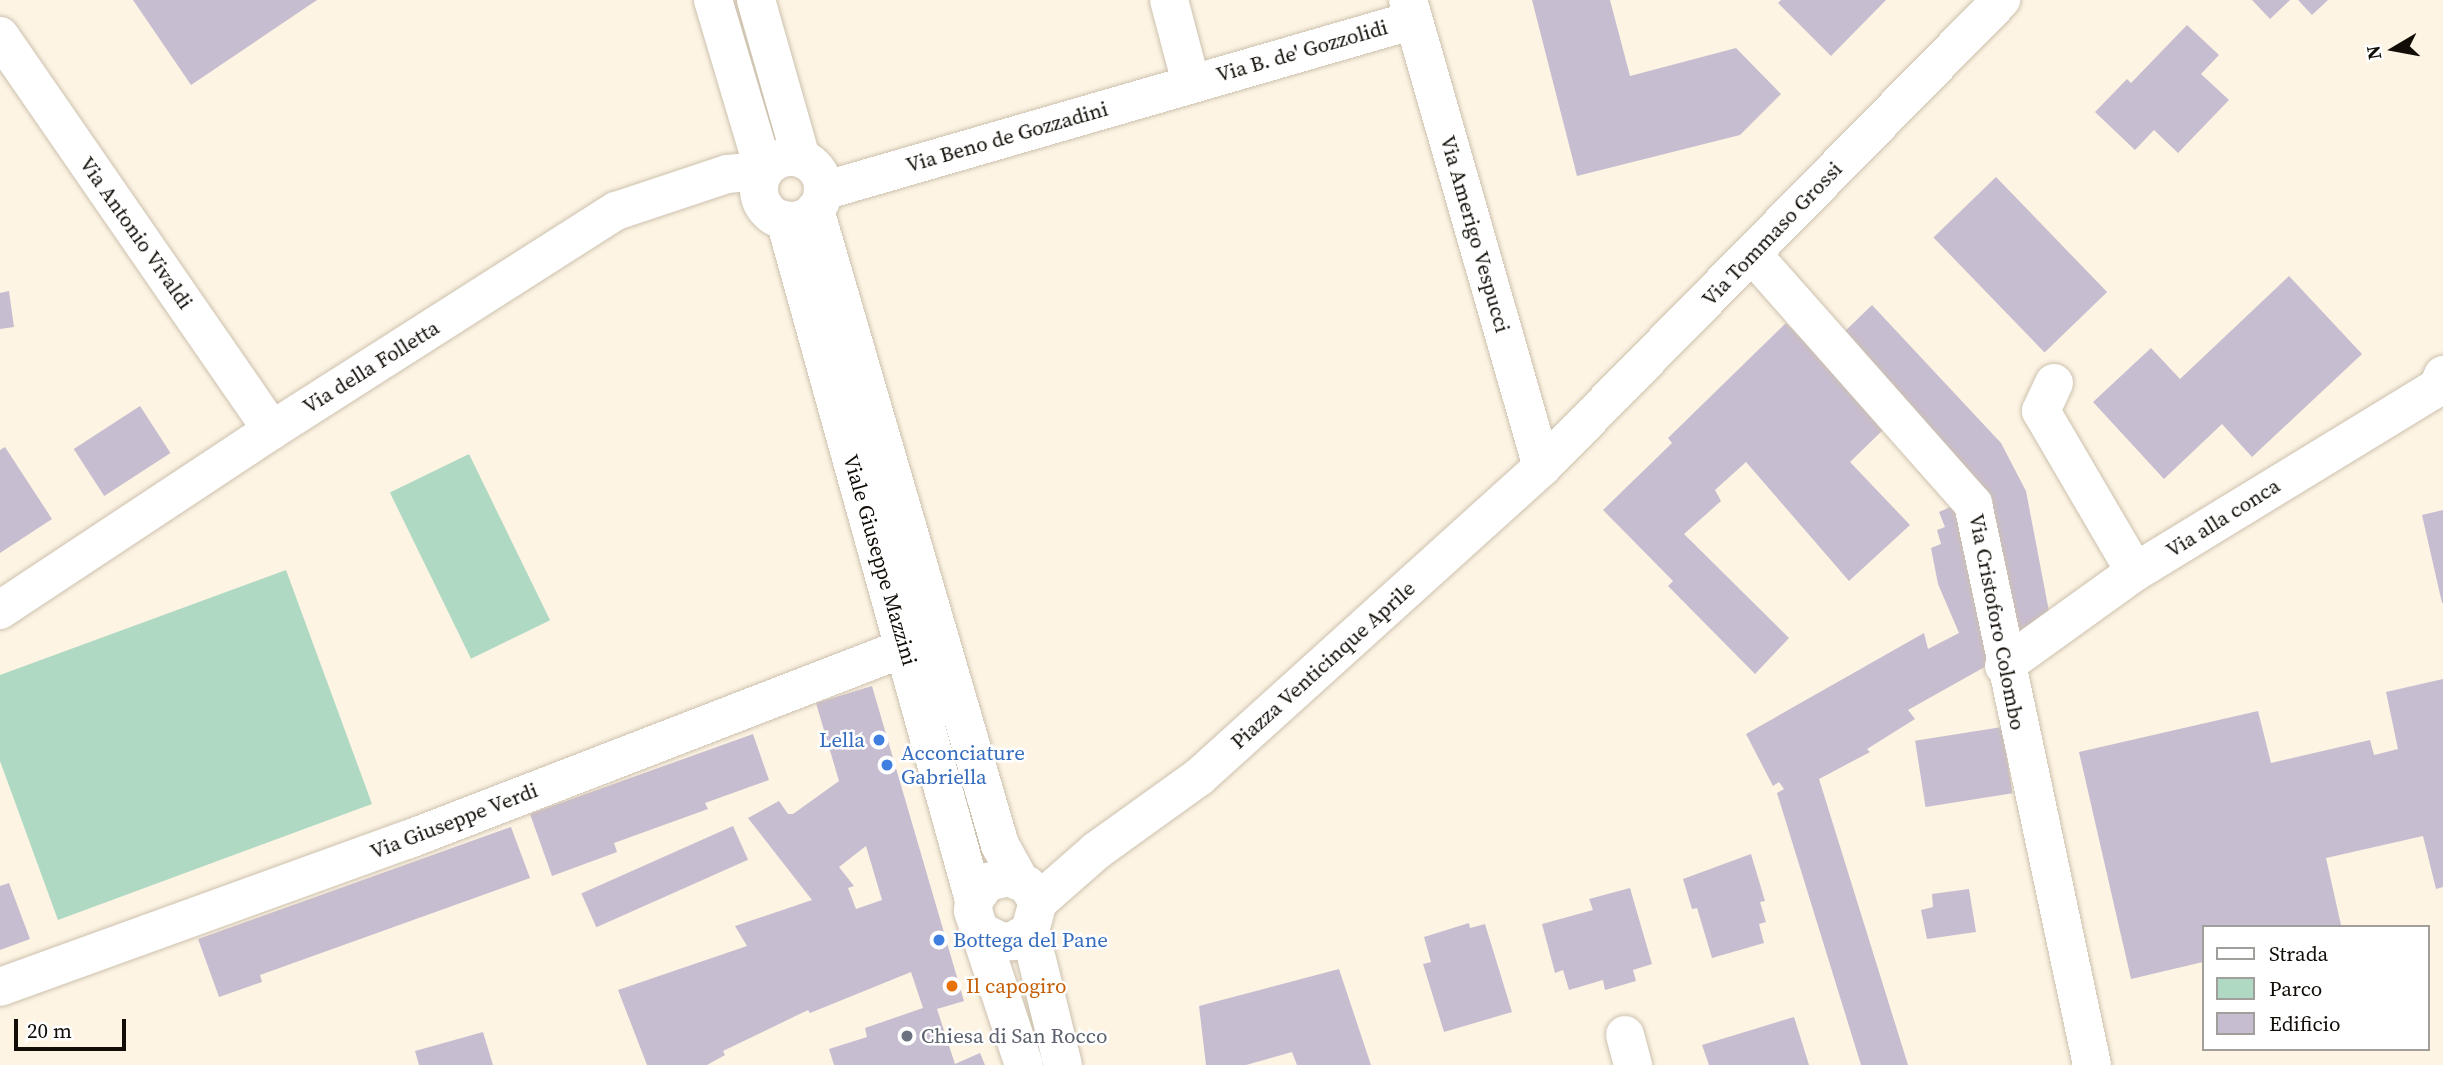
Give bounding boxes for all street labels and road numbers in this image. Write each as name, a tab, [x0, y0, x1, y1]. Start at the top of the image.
street label: Via B. de' Gozzolidi	[1213, 14, 1391, 88]
street label: Via Beno de Gozzadini	[903, 96, 1111, 178]
street label: Via Amerigo Vespucci	[1435, 132, 1515, 336]
street label: Via Antonio Vivaldi	[74, 152, 198, 314]
street label: Via Tommaso Grossi	[1697, 156, 1847, 312]
street label: Via della Folletta	[298, 315, 444, 419]
street label: Viale Giuseppe Mazzini	[838, 452, 922, 668]
street label: Via alla conca	[2161, 473, 2285, 563]
street label: Via Cristoforo Colombo	[1964, 512, 2030, 732]
street label: Piazza Venticinque Aprile	[1226, 575, 1420, 755]
street label: Via Giuseppe Verdi	[366, 777, 542, 865]

